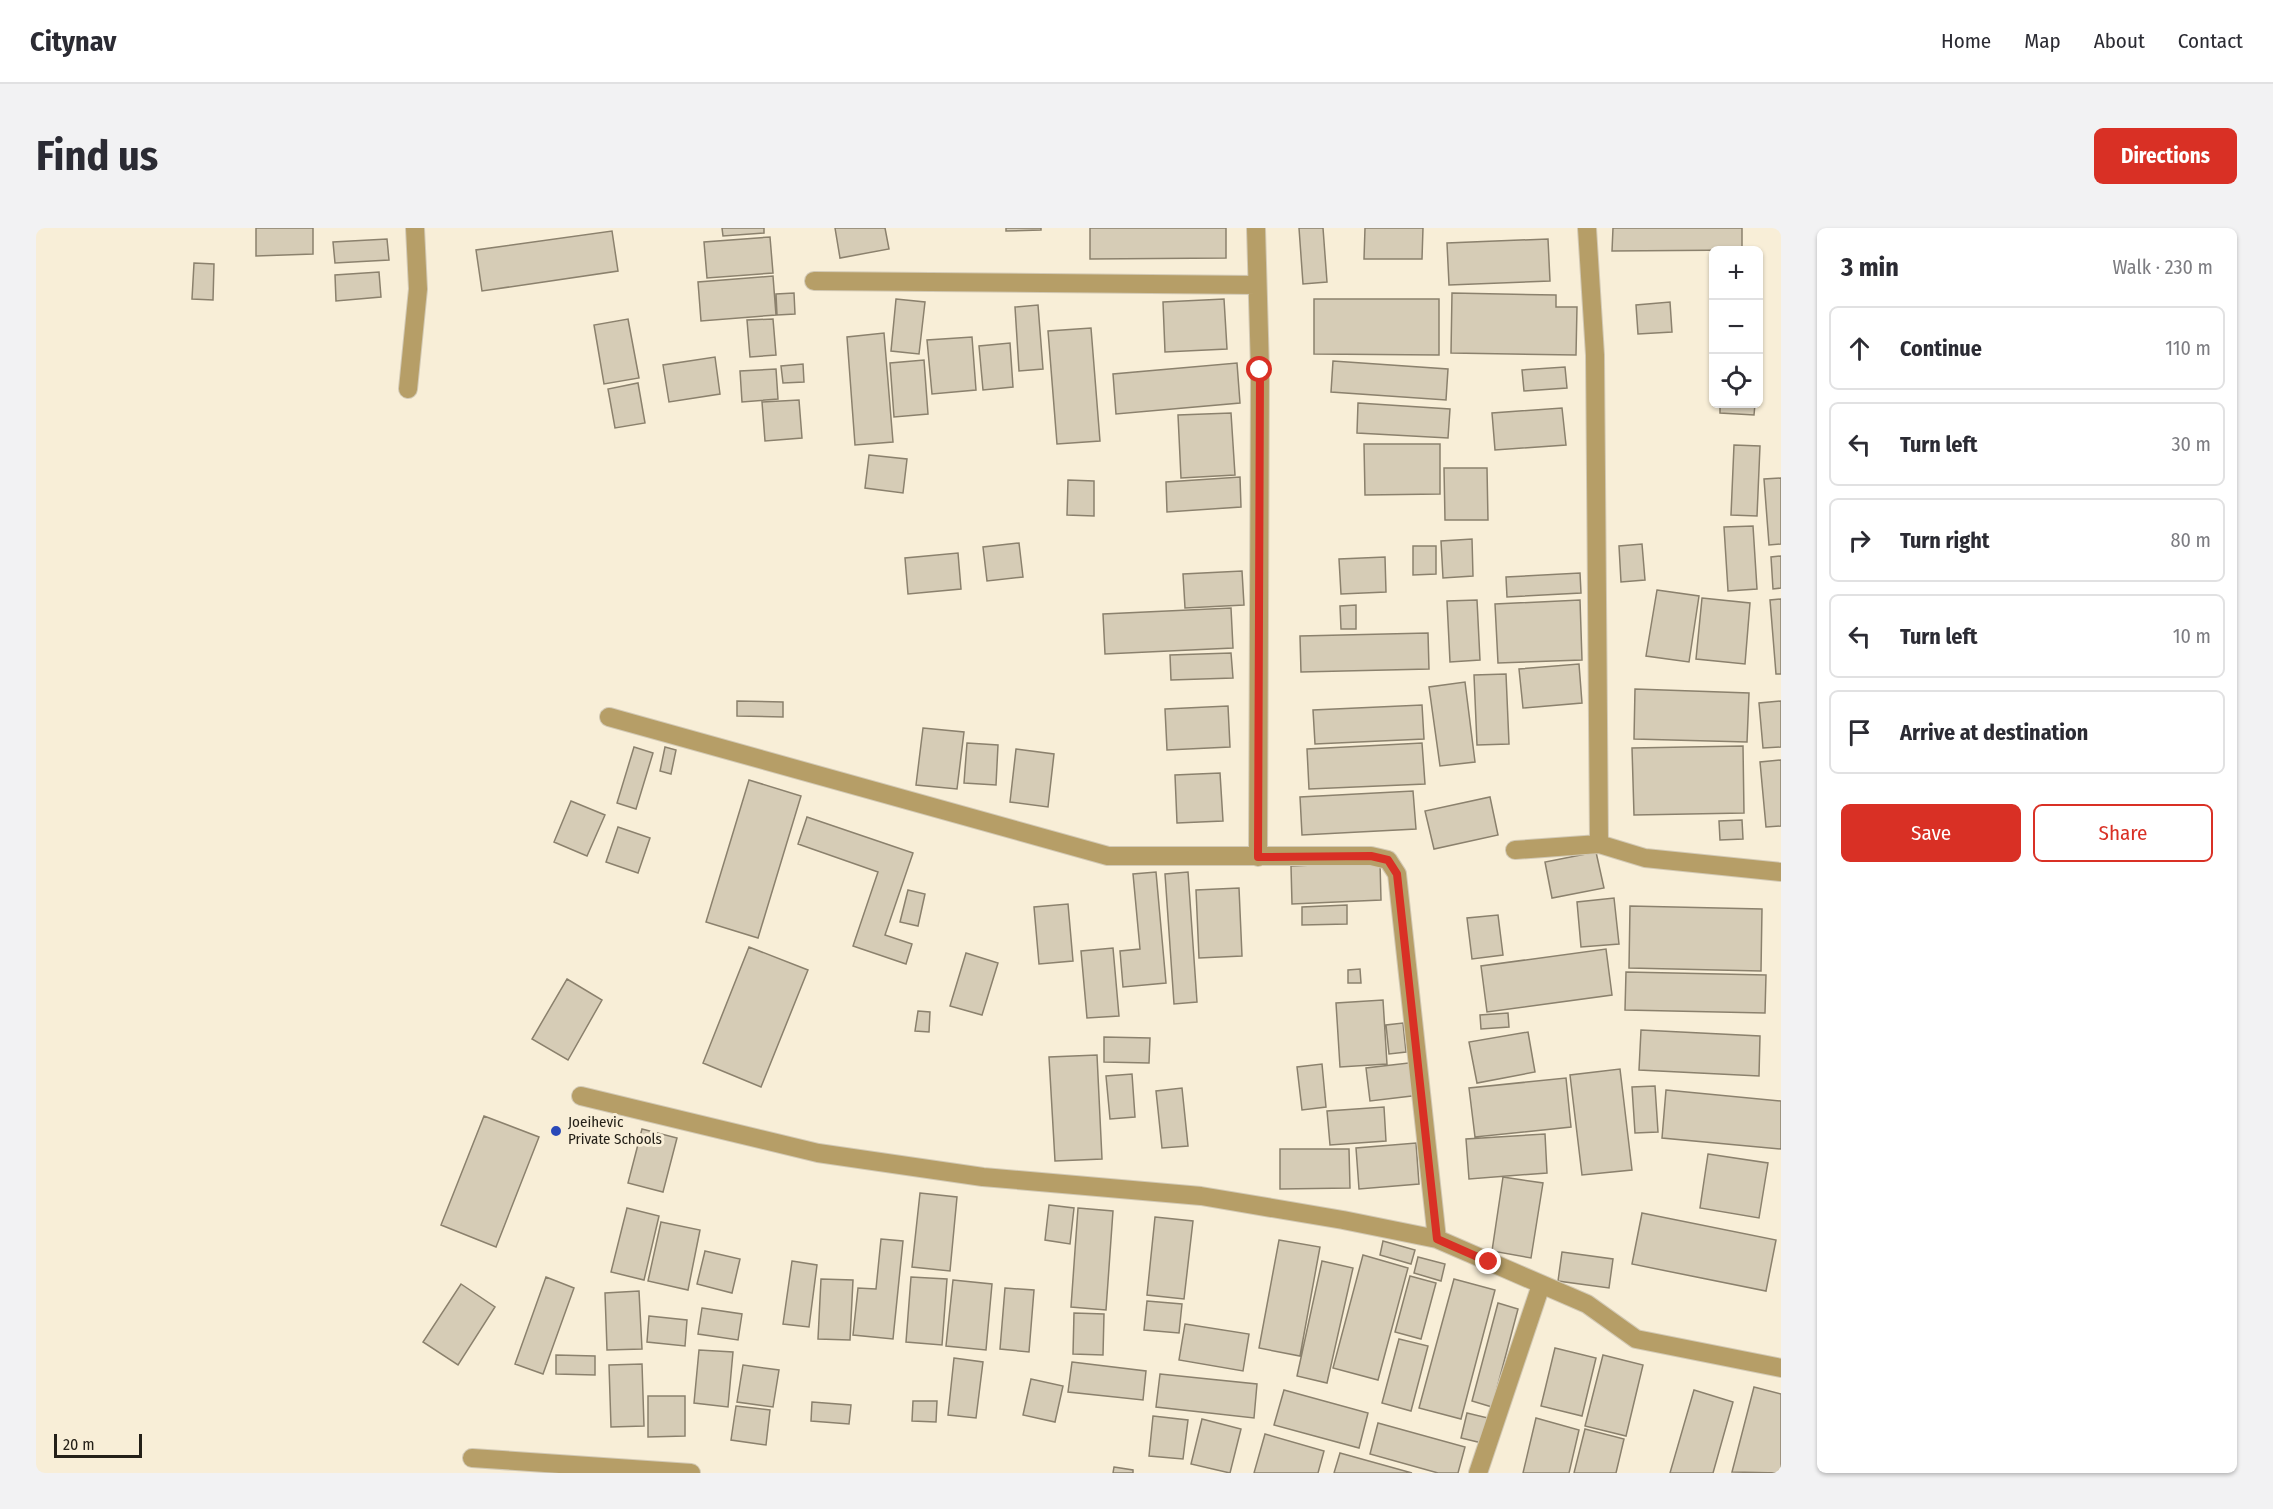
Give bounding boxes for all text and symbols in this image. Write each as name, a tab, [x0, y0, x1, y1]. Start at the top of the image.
text: Citynav	[30, 25, 116, 58]
text: Home	[1941, 28, 1991, 54]
text: Map	[2024, 28, 2061, 54]
text: About	[2094, 28, 2145, 54]
text: Contact	[2178, 28, 2243, 54]
button: Directions	[2094, 128, 2237, 184]
text: Find us	[36, 131, 158, 181]
map controls	[1709, 246, 1763, 408]
button: +	[1709, 246, 1763, 300]
text: 3 min	[1841, 252, 1899, 283]
text: Walk · 230 m	[2112, 255, 2213, 279]
button: −	[1709, 300, 1763, 354]
icon: ahead	[1843, 332, 1876, 365]
text: Continue	[1900, 335, 1982, 362]
text: 110 m	[2165, 336, 2211, 360]
button: locate	[1709, 354, 1763, 408]
route start	[1246, 356, 1272, 382]
icon: left	[1843, 428, 1876, 461]
text: Turn left	[1900, 431, 1978, 458]
text: 30 m	[2171, 432, 2211, 456]
icon: right	[1843, 524, 1876, 557]
text: Turn right	[1900, 527, 1989, 554]
text: 80 m	[2171, 528, 2211, 552]
icon: left	[1843, 620, 1876, 653]
text: Turn left	[1900, 623, 1978, 650]
text: 10 m	[2173, 624, 2211, 648]
icon: arrive	[1843, 716, 1876, 749]
text: Arrive at destination	[1900, 719, 2088, 746]
button: Save	[1841, 804, 2021, 862]
button: Share	[2033, 804, 2213, 862]
place label: Joeihevic Private Schools	[568, 1113, 662, 1148]
marker: Joeihevic Private Schools	[549, 1124, 563, 1138]
route end	[1475, 1248, 1501, 1274]
scale bar	[54, 1431, 142, 1458]
text: 20 m	[63, 1435, 94, 1454]

